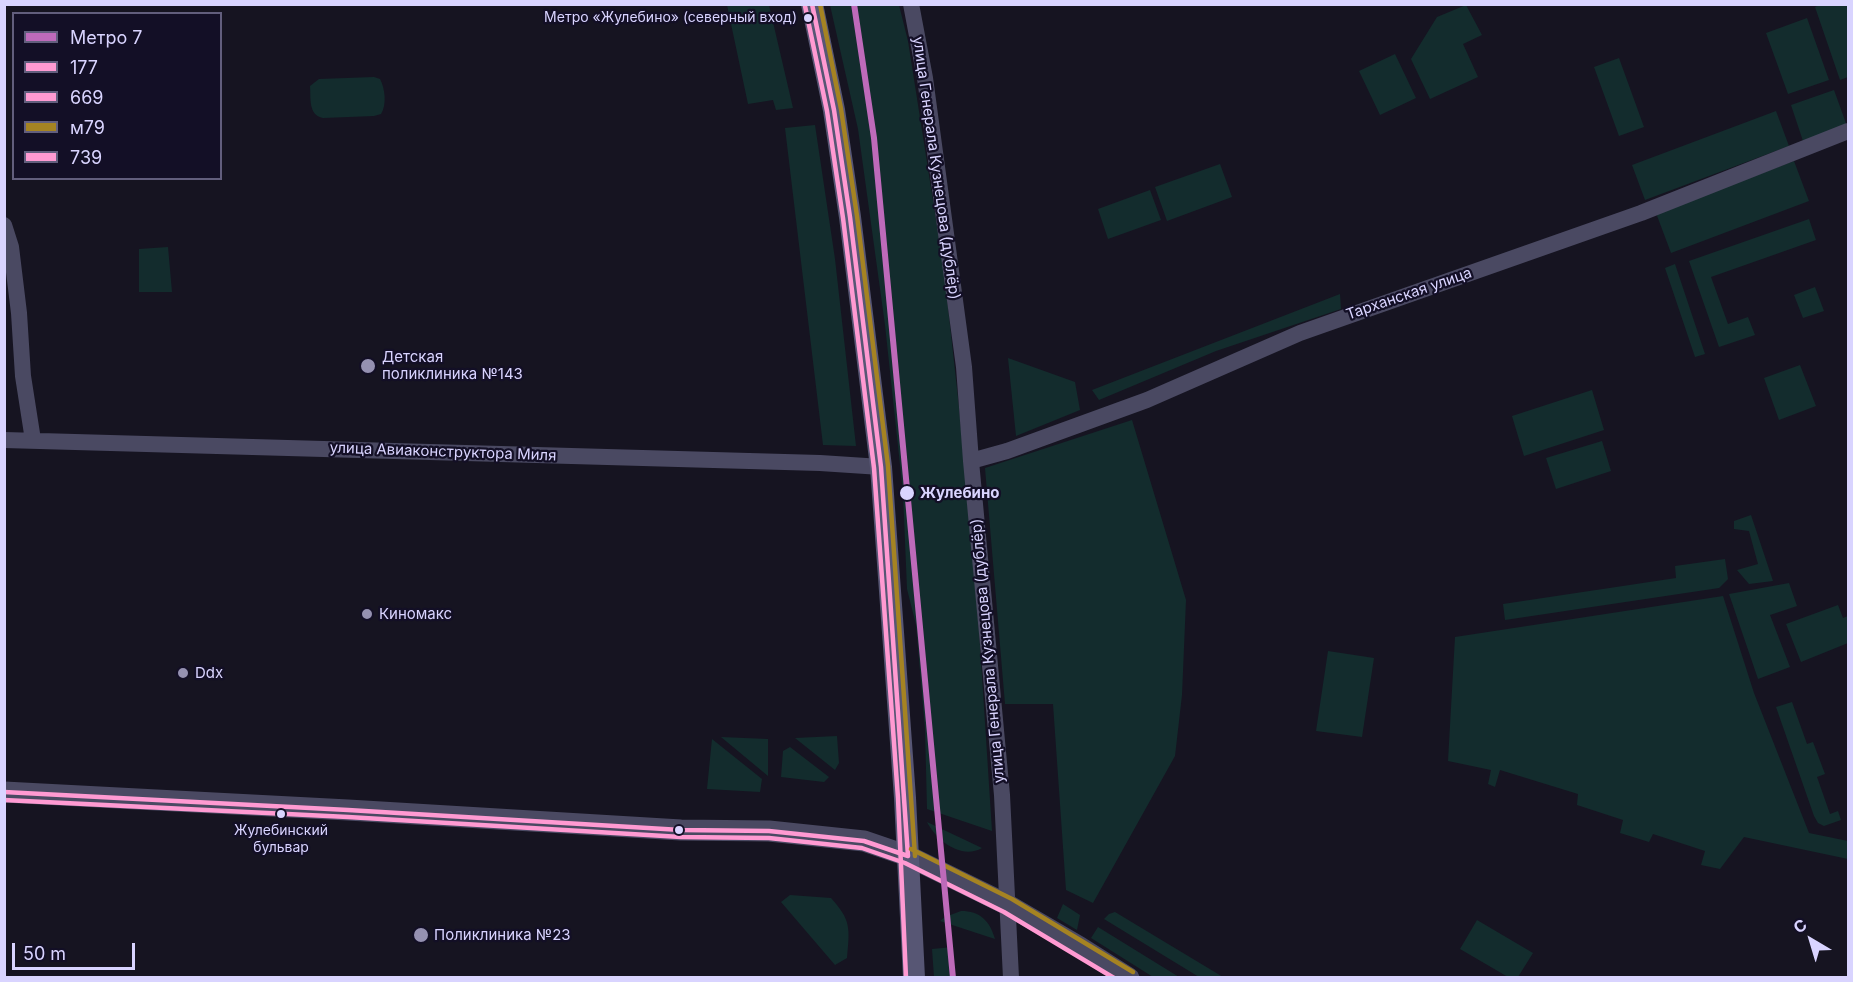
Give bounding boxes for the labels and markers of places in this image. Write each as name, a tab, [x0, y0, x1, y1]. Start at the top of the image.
place label: Метро «Жулебино» (северный вход)	[544, 10, 797, 26]
marker: Метро «Жулебино» (северный вход)	[802, 12, 814, 24]
place label: Детская поликлиника №143	[382, 348, 523, 383]
marker: Детская поликлиника №143	[359, 357, 377, 375]
marker: Жулебино	[898, 484, 916, 502]
place label: Жулебино	[920, 484, 999, 502]
place label: Киномакс	[379, 605, 452, 623]
marker: Киномакс	[360, 607, 374, 621]
place label: Ddx	[195, 664, 223, 682]
marker: Ddx	[176, 666, 190, 680]
marker: Жулебинский бульвар	[275, 808, 287, 820]
place label: Жулебинский бульвар	[234, 823, 328, 856]
unlabelled marker	[673, 824, 685, 836]
marker: Поликлиника №23	[412, 926, 430, 944]
place label: Поликлиника №23	[434, 926, 571, 944]

